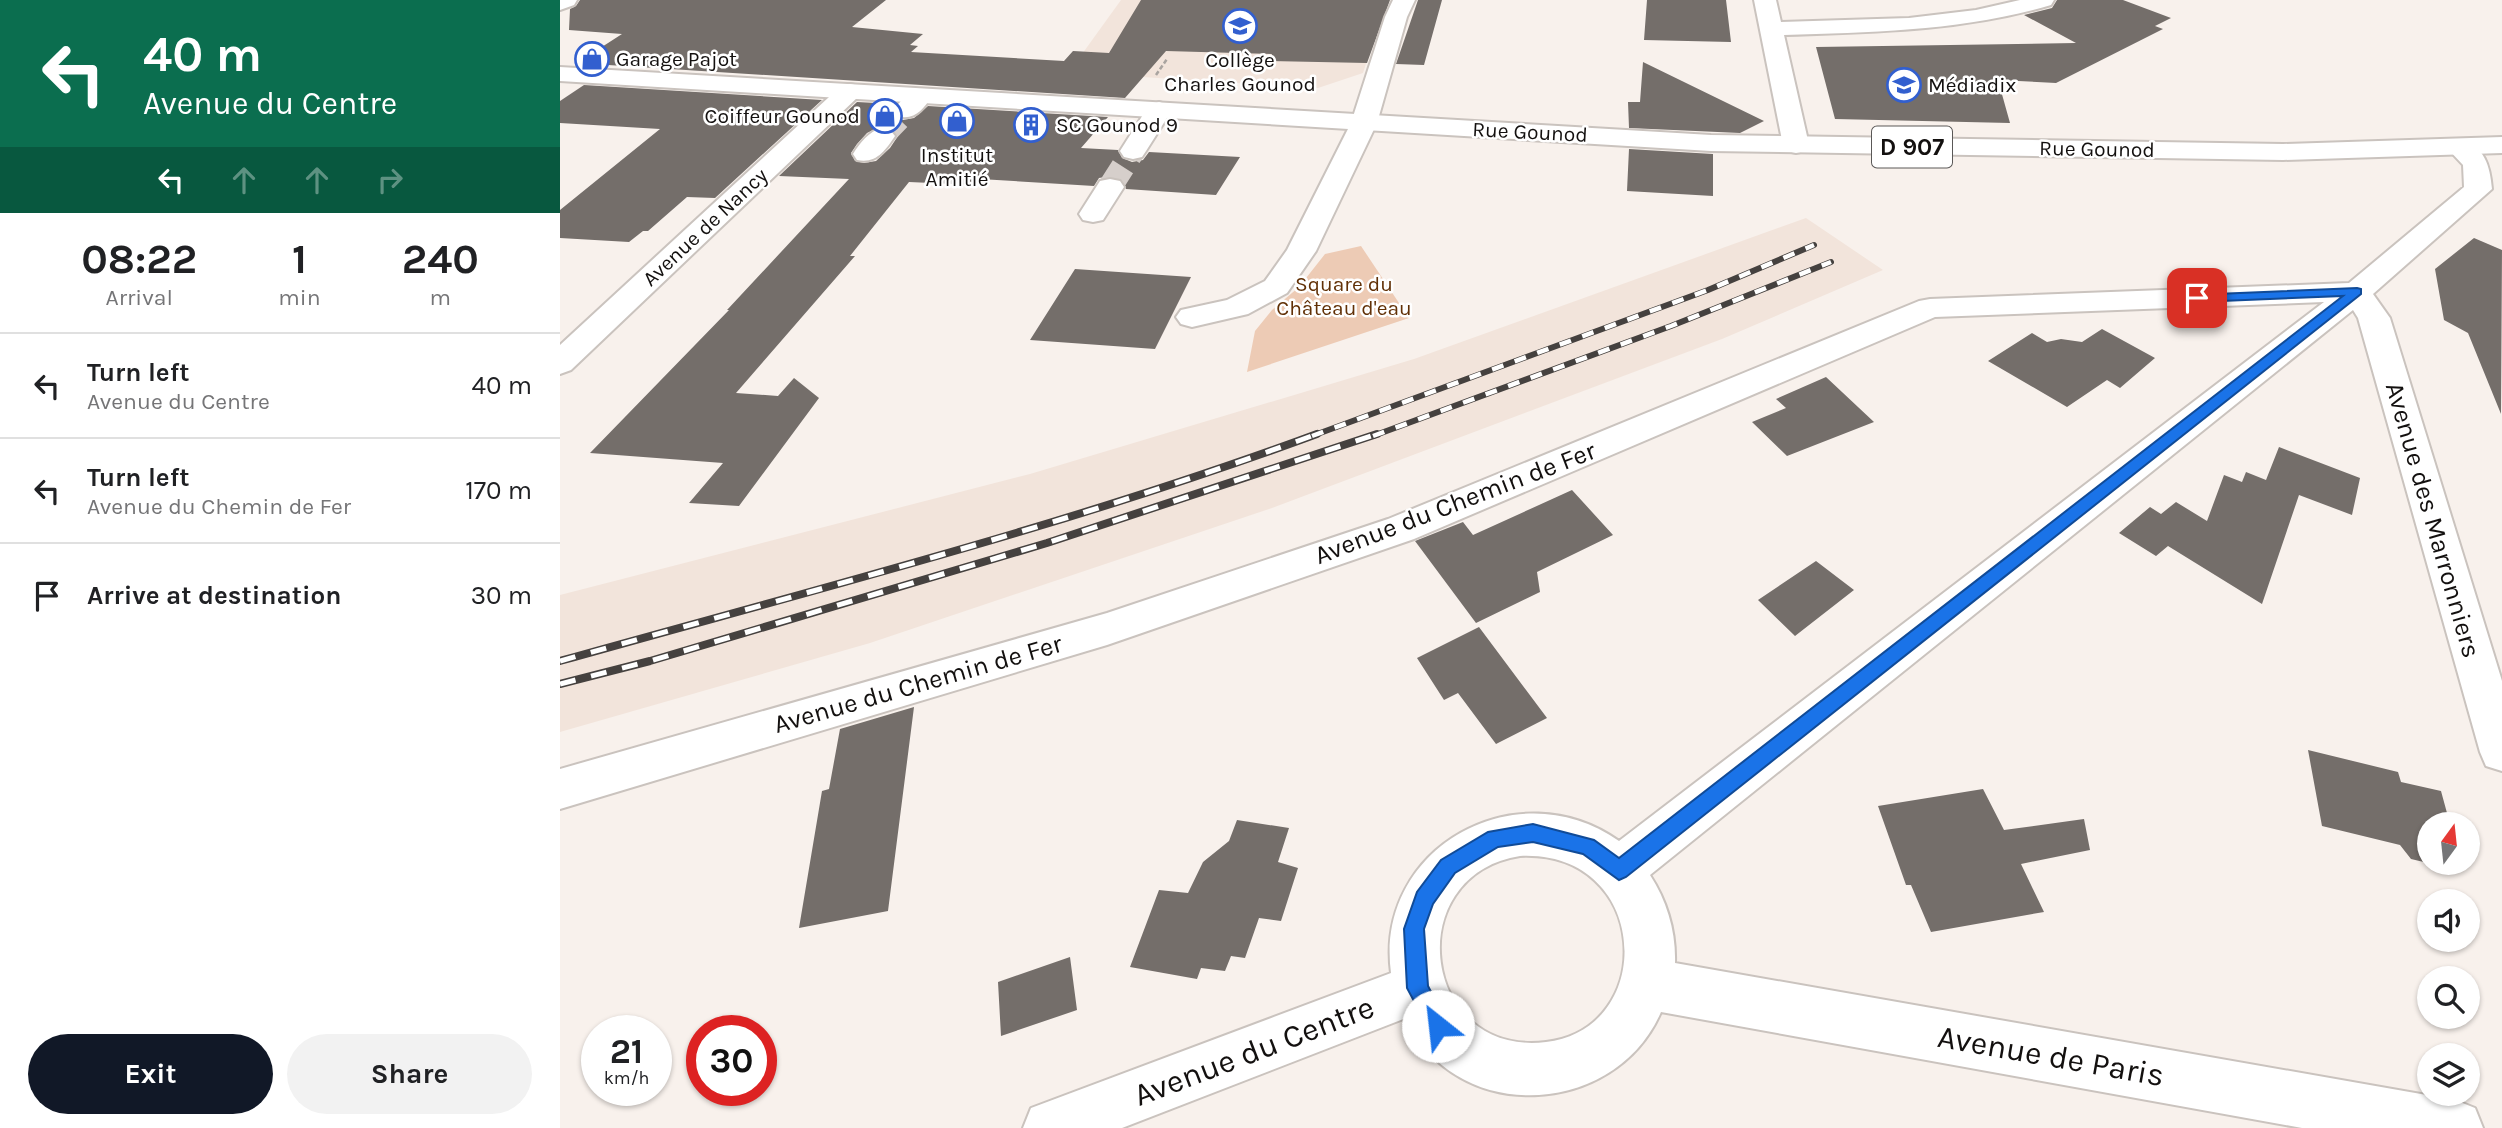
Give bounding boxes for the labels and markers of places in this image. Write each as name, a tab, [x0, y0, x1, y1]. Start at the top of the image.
school or university icon: Collège Charles Gounod	[1221, 7, 1259, 45]
shop icon: Garage Pajot	[573, 40, 611, 78]
place label: Garage Pajot	[616, 47, 737, 71]
place label: Collège Charles Gounod	[1164, 48, 1316, 96]
school or university icon: Médiadix	[1885, 66, 1923, 104]
place label: Médiadix	[1928, 73, 2017, 97]
shop icon: Coiffeur Gounod	[866, 97, 904, 135]
shop icon: Institut Amitié	[938, 102, 976, 140]
place label: Coiffeur Gounod	[705, 104, 860, 128]
building icon: SC Gounod 9	[1012, 106, 1050, 144]
place label: SC Gounod 9	[1056, 113, 1178, 137]
place label: Institut Amitié	[921, 143, 993, 191]
pin	[2167, 268, 2227, 328]

